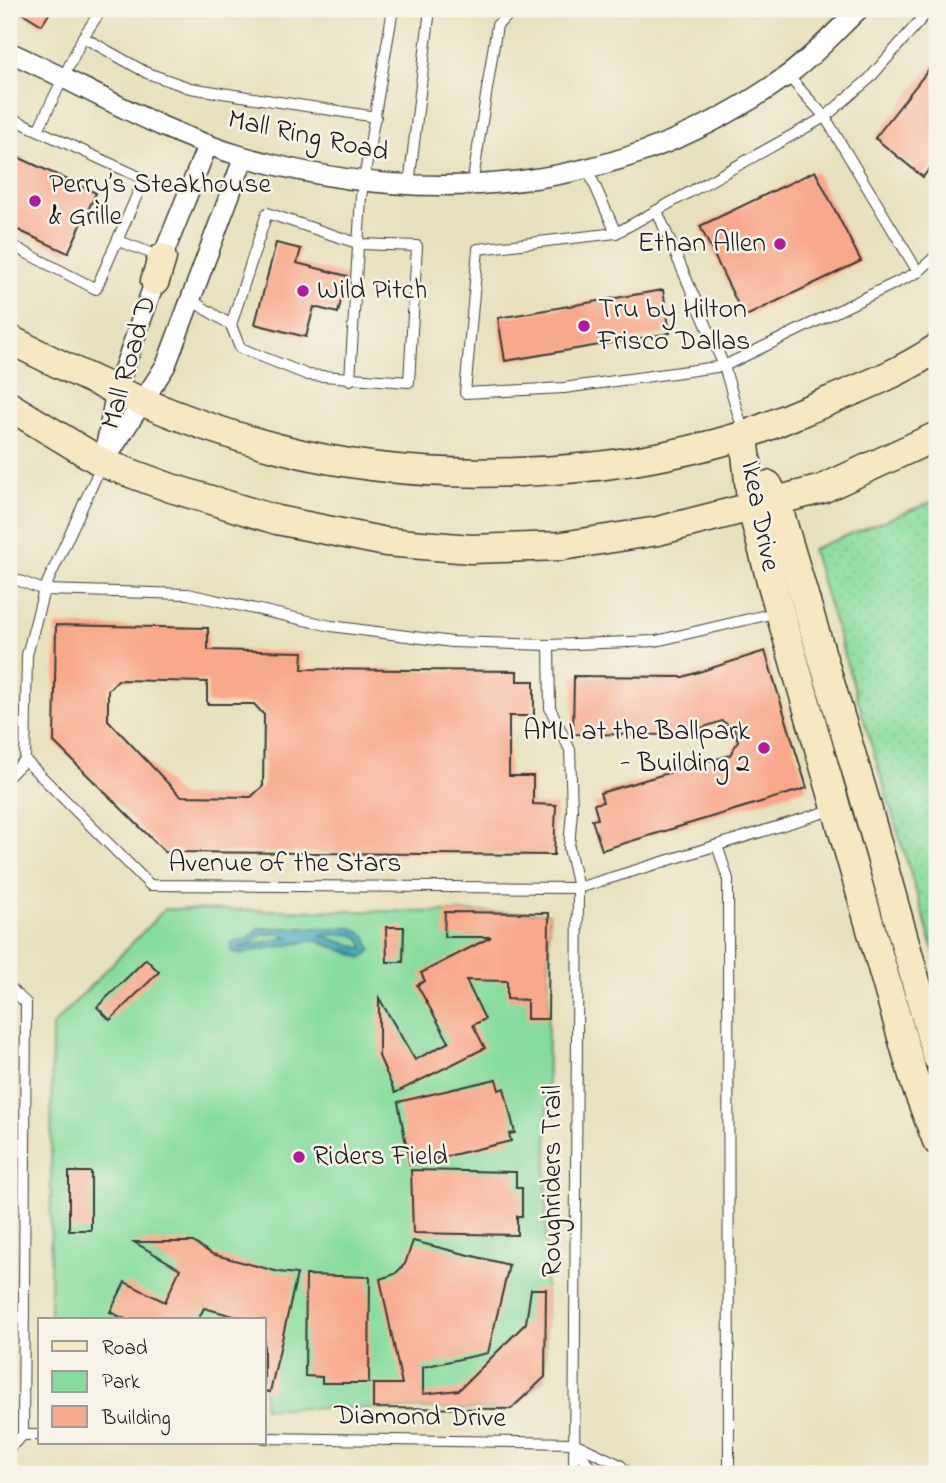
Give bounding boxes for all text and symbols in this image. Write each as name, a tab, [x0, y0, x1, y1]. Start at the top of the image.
street label: Mall Ring Road	[224, 100, 392, 174]
place label: Perry’s Steakhouse & Grille	[49, 165, 272, 238]
marker: Perry’s Steakhouse & Grille	[27, 193, 43, 209]
place label: Ethan Allen	[637, 224, 766, 265]
marker: Ethan Allen	[772, 236, 788, 252]
place label: Wild Pitch	[317, 271, 427, 312]
marker: Wild Pitch	[295, 283, 311, 299]
place label: Tru by Hilton Frisco Dallas	[597, 290, 750, 363]
street label: Mall Road D	[91, 292, 169, 434]
marker: Tru by Hilton Frisco Dallas	[576, 318, 592, 334]
street label: Ikea Drive	[728, 457, 790, 575]
place label: AMLI at the Ballpark - Building 2	[523, 712, 751, 785]
marker: AMLI at the Ballpark - Building 2	[756, 740, 772, 756]
street label: Avenue of the Stars	[169, 844, 401, 885]
street label: Roughriders Trail	[533, 1085, 574, 1277]
place label: Riders Field	[313, 1137, 448, 1178]
marker: Riders Field	[291, 1149, 307, 1165]
legend	[38, 1318, 266, 1444]
text: Road	[102, 1334, 148, 1364]
text: Park	[102, 1368, 141, 1398]
street label: Diamond Drive	[333, 1396, 507, 1440]
text: Building	[101, 1404, 171, 1436]

